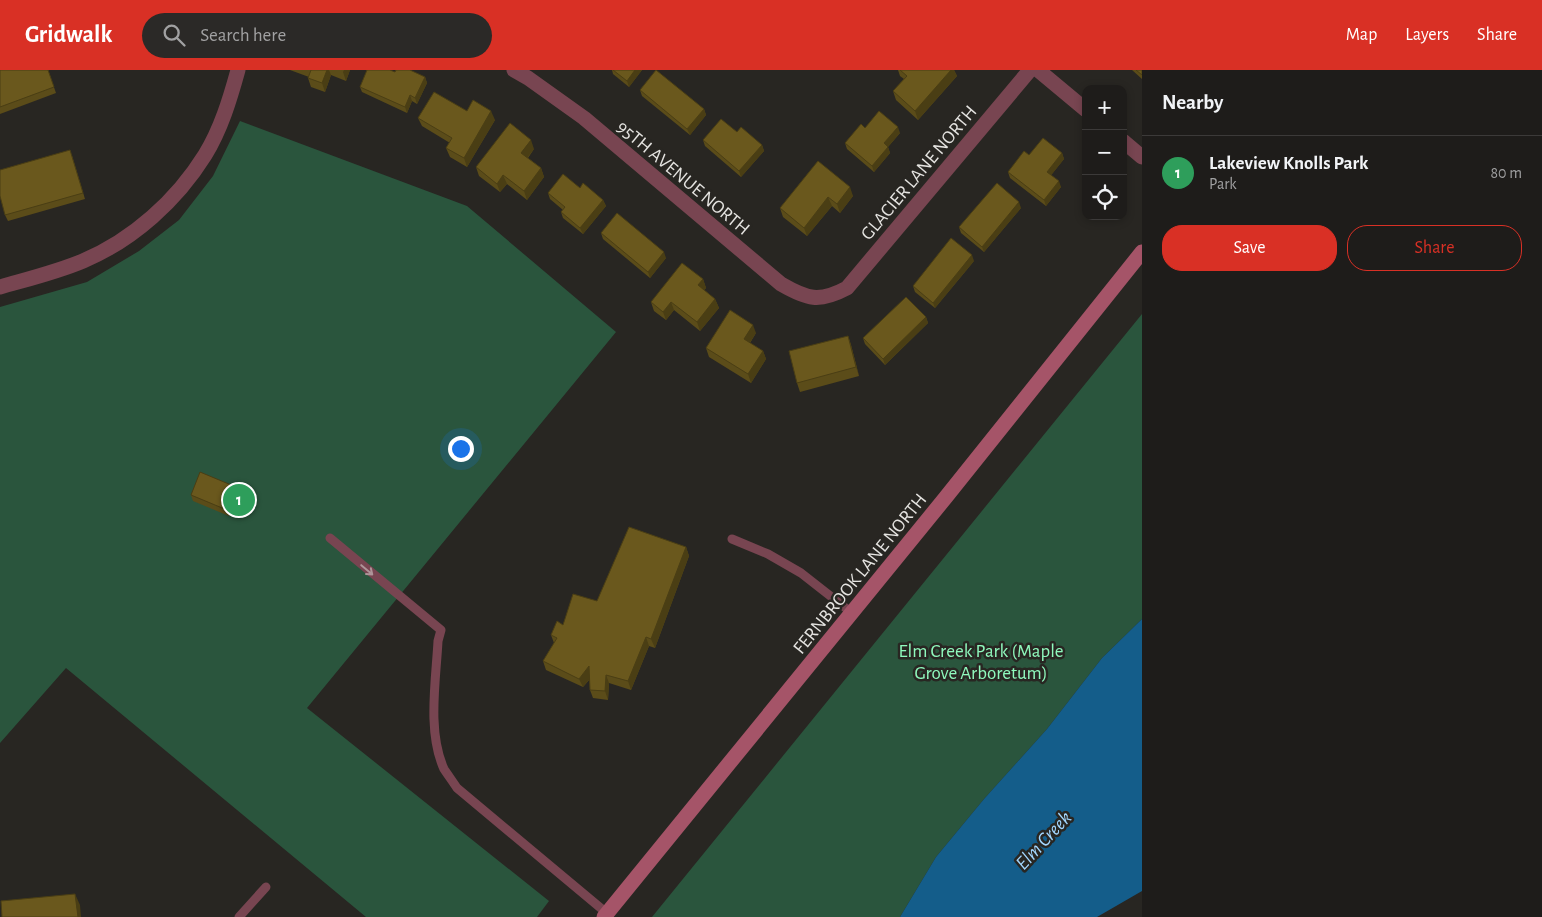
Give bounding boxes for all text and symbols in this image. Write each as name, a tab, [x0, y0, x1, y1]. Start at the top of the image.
search box	[142, 13, 492, 58]
icon: search	[160, 21, 188, 49]
text: Gridwalk	[25, 23, 112, 47]
text: Search here	[200, 26, 286, 45]
text: Map	[1346, 26, 1377, 44]
text: Layers	[1405, 26, 1449, 44]
text: Share	[1477, 26, 1517, 44]
map controls	[1082, 85, 1127, 220]
button: +	[1082, 85, 1127, 130]
text: Nearby	[1162, 92, 1223, 113]
street label: GLACIER LANE NORTH	[858, 102, 981, 244]
street label: 95TH AVENUE NORTH	[613, 117, 753, 239]
button: −	[1082, 130, 1127, 175]
text: Lakeview Knolls Park	[1209, 154, 1368, 173]
text: 1	[1175, 165, 1181, 181]
text: 80 m	[1491, 165, 1522, 181]
button: locate	[1082, 175, 1127, 220]
text: Park	[1209, 176, 1237, 192]
button: Save	[1162, 225, 1337, 271]
button: Share	[1347, 225, 1522, 271]
your location	[448, 436, 474, 462]
pin: 1	[223, 481, 255, 519]
street label: FERNBROOK LANE NORTH	[790, 490, 931, 658]
one-way arrow	[360, 564, 373, 575]
park label: Elm Creek Park (Maple Grove Arboretum)	[898, 642, 1064, 683]
water label: Elm Creek	[1012, 808, 1076, 874]

